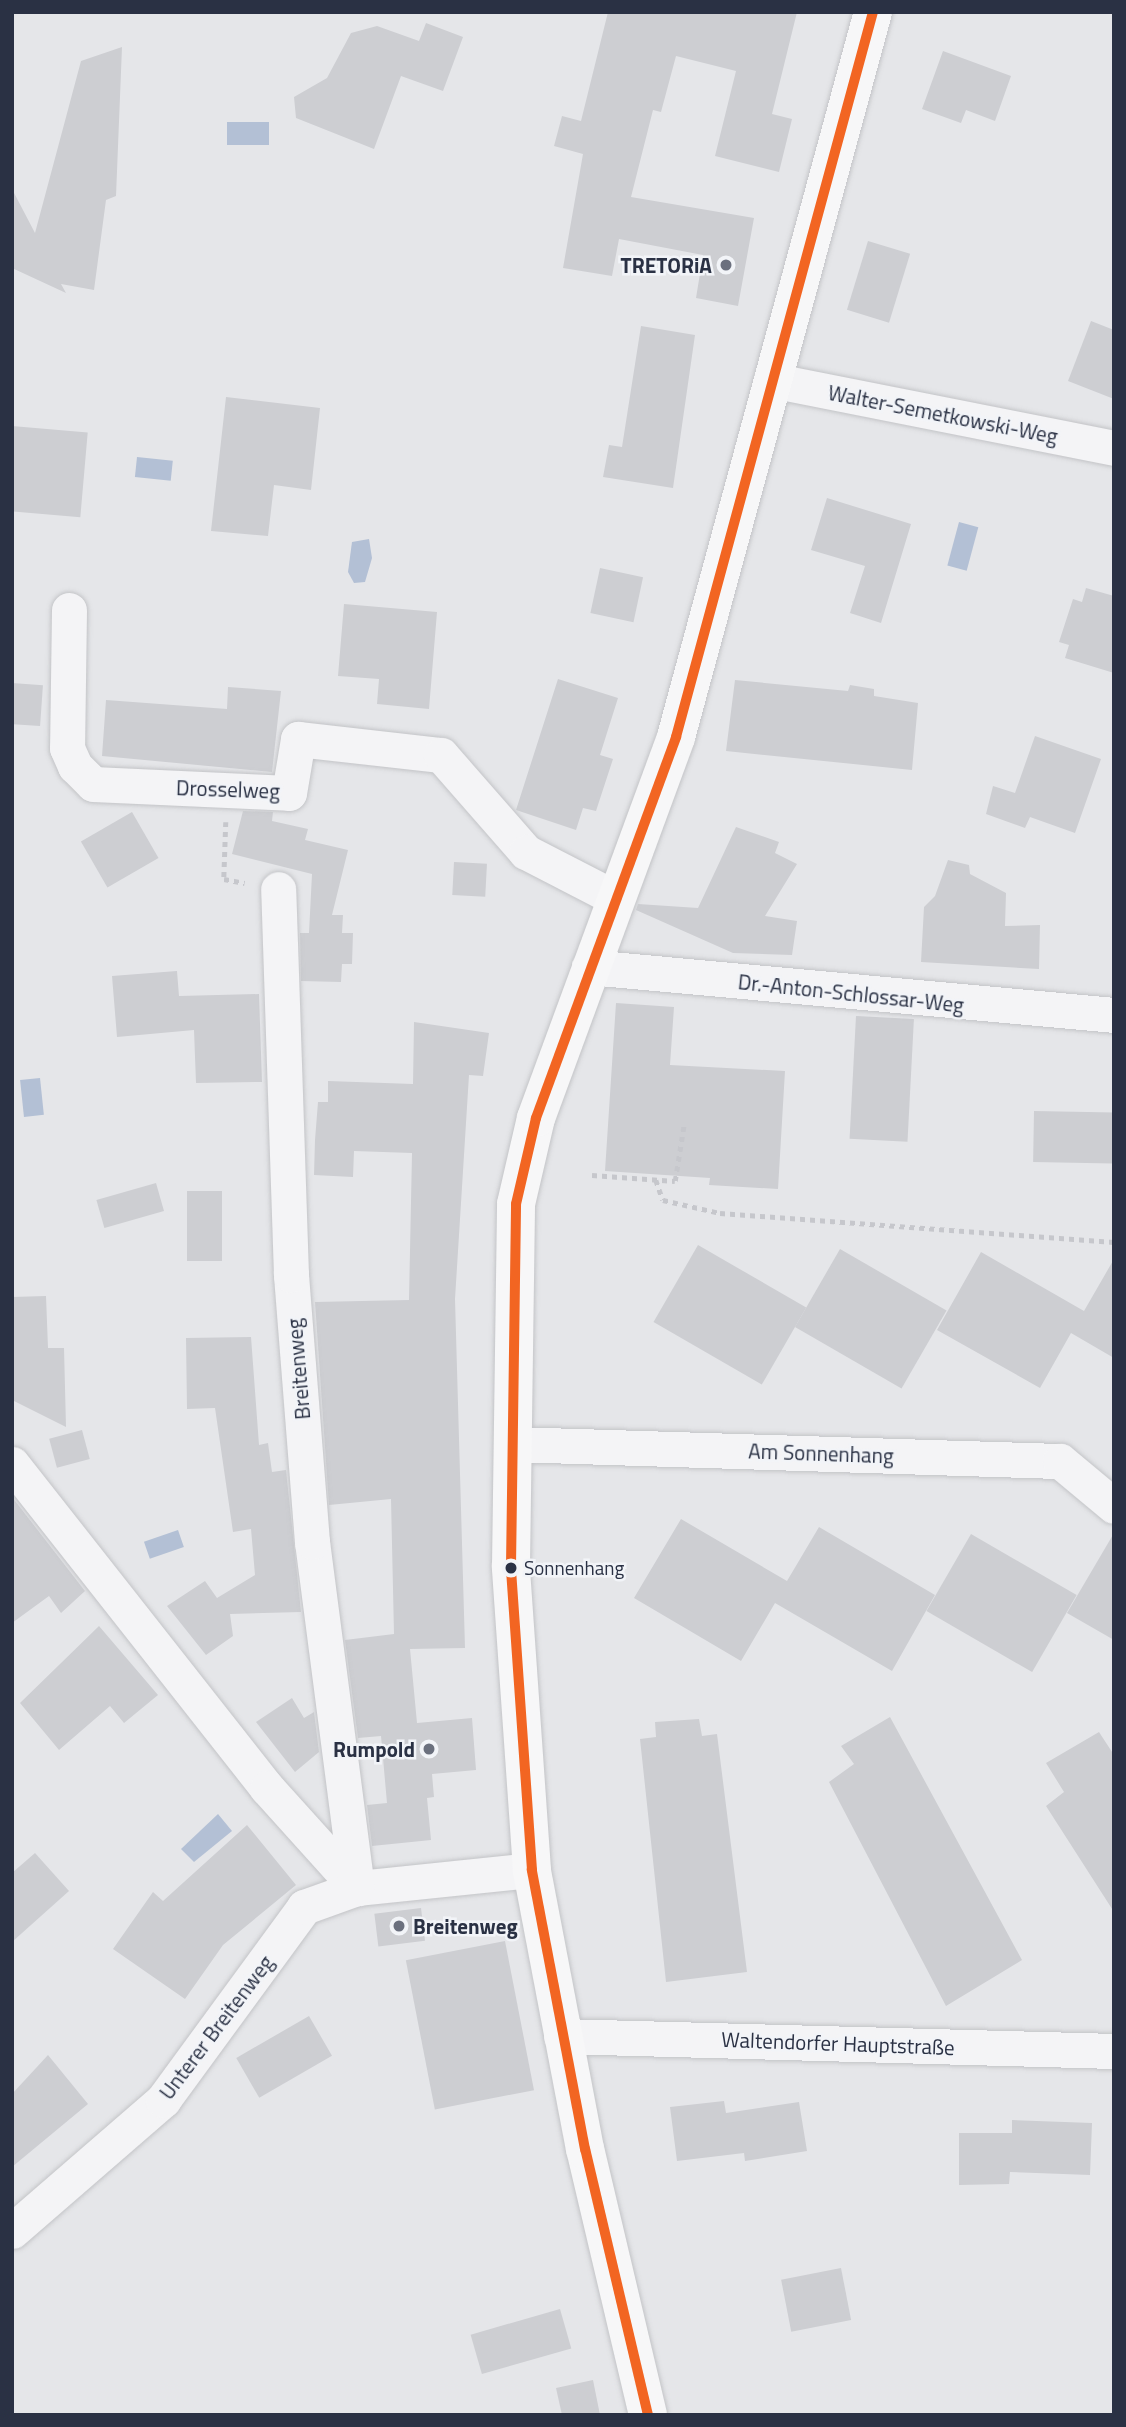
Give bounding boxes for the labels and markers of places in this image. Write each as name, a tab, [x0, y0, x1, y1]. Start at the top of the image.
place label: TRETORiA	[621, 252, 712, 278]
marker: TRETORiA	[718, 257, 734, 273]
place label: Sonnenhang	[524, 1557, 624, 1579]
marker: Sonnenhang	[504, 1561, 518, 1575]
place label: Rumpold	[333, 1736, 415, 1762]
marker: Rumpold	[421, 1741, 437, 1757]
place label: Breitenweg	[413, 1913, 518, 1939]
marker: Breitenweg	[391, 1918, 407, 1934]

